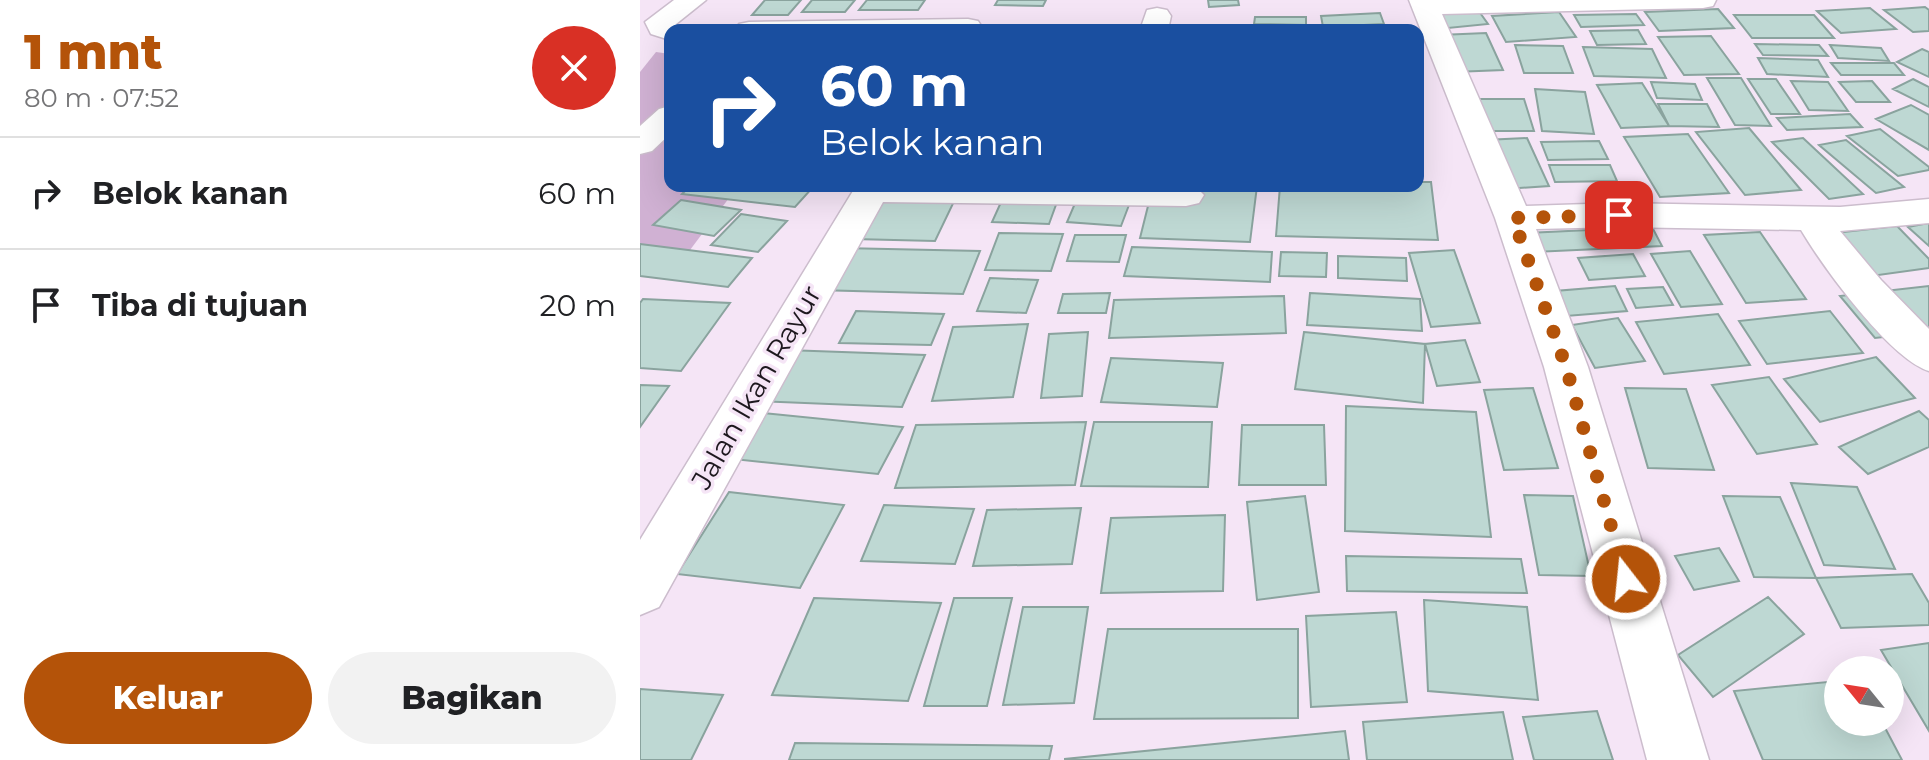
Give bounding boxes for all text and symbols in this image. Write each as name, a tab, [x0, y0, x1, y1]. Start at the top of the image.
text: 1 mnt	[24, 23, 162, 81]
button: close	[532, 26, 616, 110]
text: 60 m	[820, 52, 968, 120]
icon: right	[688, 56, 792, 160]
text: 80 m · 07:52	[24, 82, 179, 114]
text: Belok kanan	[820, 120, 1044, 164]
icon: right	[24, 171, 68, 215]
text: Belok kanan	[92, 175, 289, 212]
text: 60 m	[538, 175, 616, 212]
pin	[1585, 181, 1653, 249]
icon: arrive	[1597, 193, 1641, 237]
street label: Jalan Ikan Rayur	[683, 279, 828, 496]
icon: arrive	[24, 283, 68, 327]
text: Tiba di tujuan	[92, 287, 308, 324]
text: 20 m	[539, 287, 616, 324]
position arrow	[1584, 537, 1668, 621]
button: Keluar	[24, 652, 312, 744]
button: Bagikan	[328, 652, 616, 744]
north arrow	[1824, 656, 1904, 736]
map controls	[1824, 656, 1904, 736]

